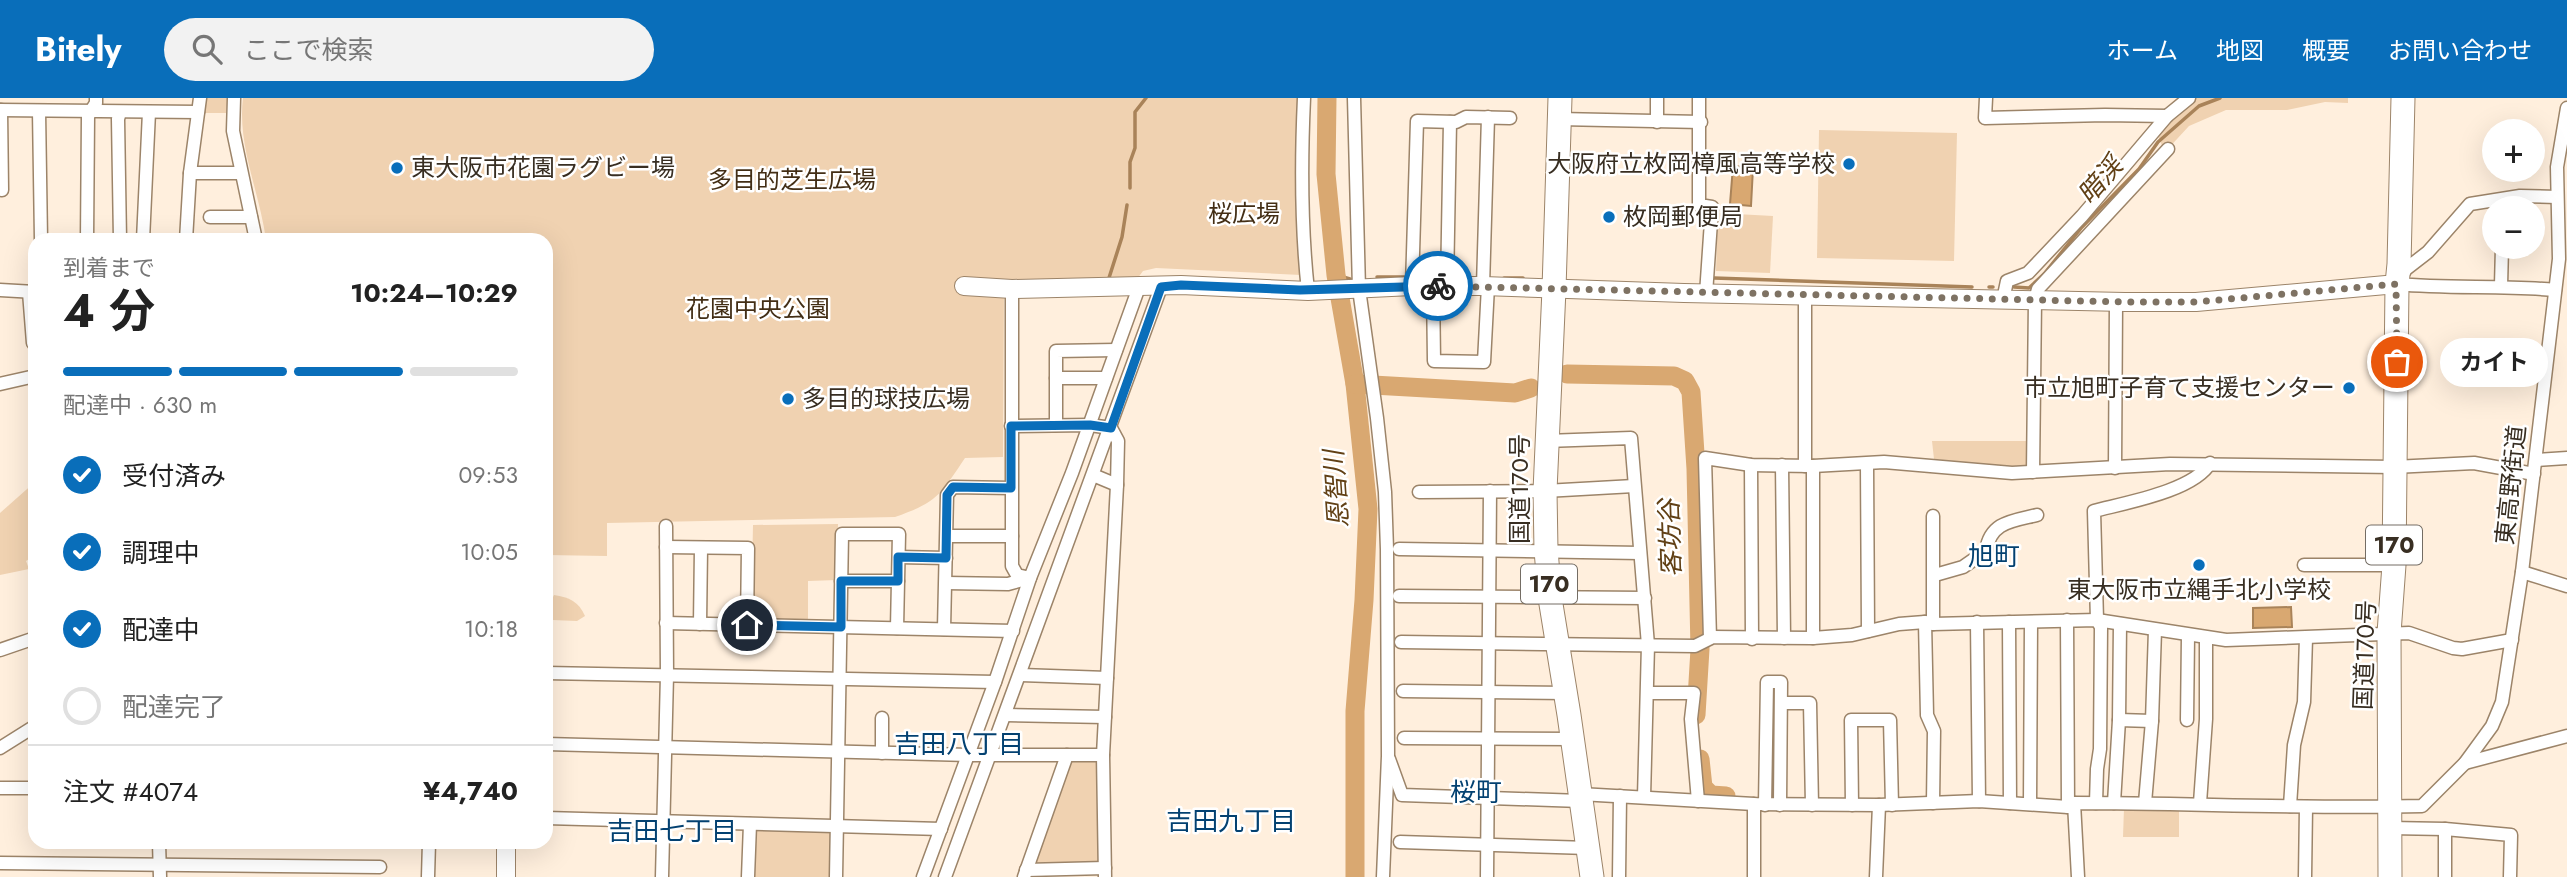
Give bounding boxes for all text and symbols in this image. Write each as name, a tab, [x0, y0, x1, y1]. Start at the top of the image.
search box	[164, 18, 654, 81]
text: Bitely	[35, 26, 122, 73]
icon: search	[188, 30, 226, 68]
text: ここで検索	[244, 31, 374, 69]
text: ホーム	[2107, 33, 2178, 68]
text: 地図	[2216, 33, 2264, 68]
text: 概要	[2302, 33, 2350, 68]
text: お問い合わせ	[2388, 33, 2532, 68]
map controls	[2482, 119, 2545, 259]
button: +	[2482, 119, 2545, 182]
place label: 大阪府立枚岡樟風高等学校	[1547, 146, 1835, 181]
water label: 暗渓	[2069, 146, 2133, 212]
place label: 東大阪市花園ラグビー場	[411, 150, 675, 185]
marker: 大阪府立枚岡樟風高等学校	[1841, 156, 1857, 172]
marker: 東大阪市花園ラグビー場	[389, 160, 405, 176]
park label: 多目的芝生広場	[708, 162, 876, 197]
park label: 桜広場	[1208, 196, 1280, 231]
button: −	[2482, 196, 2545, 259]
place label: 枚岡郵便局	[1623, 199, 1743, 234]
marker: 枚岡郵便局	[1601, 209, 1617, 225]
text: 到着まで	[63, 251, 155, 285]
courier	[1403, 251, 1473, 321]
icon: bike	[1419, 267, 1457, 305]
text: 10:24–10:29	[350, 274, 518, 312]
text: 4 分	[63, 278, 155, 344]
park label: 花園中央公園	[686, 291, 830, 326]
pin	[2367, 332, 2427, 392]
callout: カイト	[2439, 338, 2548, 386]
icon: bag	[2378, 343, 2416, 381]
text: カイト	[2460, 345, 2529, 379]
place label: 市立旭町子育て支援センター	[2023, 370, 2335, 405]
marker: 市立旭町子育て支援センター	[2341, 380, 2357, 396]
place label: 多目的球技広場	[802, 381, 970, 416]
text: 配達中 · 630 m	[63, 388, 217, 422]
marker: 多目的球技広場	[780, 391, 796, 407]
street label: 東高野街道	[2487, 423, 2534, 546]
street label: 国道170号	[1502, 434, 1537, 544]
water label: 恩智川	[1314, 446, 1358, 529]
icon: check	[63, 456, 101, 494]
text: 受付済み	[122, 457, 226, 495]
text: 09:53	[459, 458, 518, 492]
water label: 客坊谷	[1650, 496, 1690, 578]
road number: 170	[2366, 526, 2422, 564]
icon: check	[63, 533, 101, 571]
text: 調理中	[122, 534, 200, 572]
text: 10:05	[460, 535, 518, 569]
district label: 旭町	[1968, 537, 2020, 575]
marker: 東大阪市立縄手北小学校	[2191, 557, 2207, 573]
road number: 170	[1521, 564, 1577, 604]
place label: 東大阪市立縄手北小学校	[2067, 572, 2331, 607]
pin	[717, 595, 777, 655]
street label: 国道170号	[2345, 599, 2384, 710]
icon: home	[728, 606, 766, 644]
icon: check	[63, 610, 101, 648]
text: 配達中	[122, 611, 200, 649]
text: 10:18	[464, 612, 518, 646]
text: 配達完了	[122, 688, 226, 726]
district label: 吉田八丁目	[894, 725, 1024, 763]
text: ¥4,740	[423, 772, 518, 810]
text: 注文 #4074	[63, 773, 198, 811]
district label: 桜町	[1450, 773, 1502, 811]
district label: 吉田九丁目	[1166, 802, 1296, 840]
district label: 吉田七丁目	[607, 812, 737, 850]

